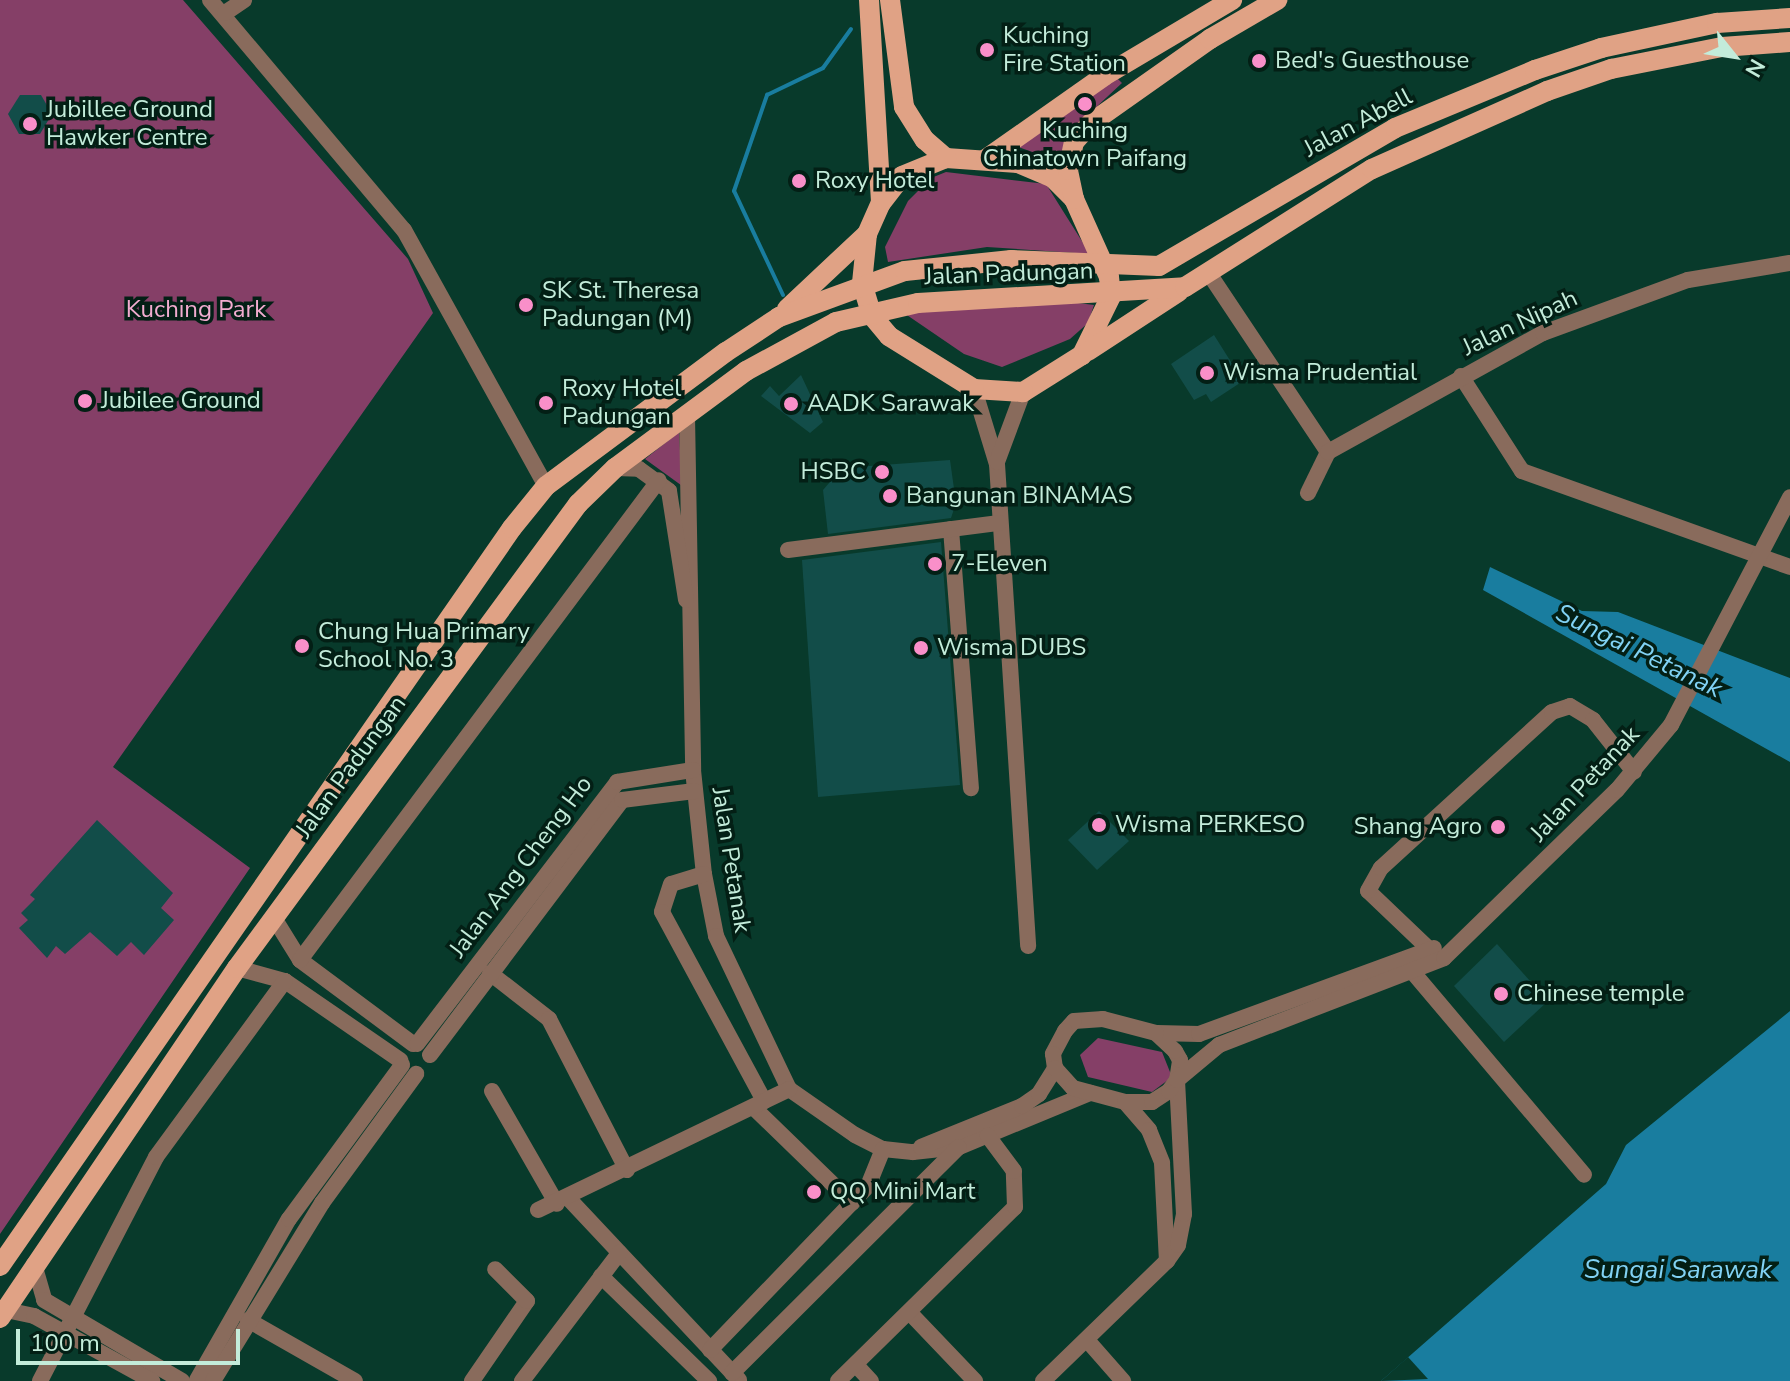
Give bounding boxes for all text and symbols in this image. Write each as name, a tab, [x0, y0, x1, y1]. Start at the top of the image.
north arrow	[1694, 16, 1774, 96]
place label: Kuching Fire Station	[1003, 22, 1126, 78]
marker: Kuching Fire Station	[978, 41, 996, 59]
place label: Bed's Guesthouse	[1275, 47, 1469, 75]
marker: Bed's Guesthouse	[1250, 52, 1268, 70]
text: N	[1738, 53, 1772, 83]
street label: Jalan Abell	[1299, 82, 1417, 164]
marker: Kuching Chinatown Paifang	[1076, 95, 1094, 113]
place label: Jubillee Ground Hawker Centre	[46, 96, 213, 152]
marker: Jubillee Ground Hawker Centre	[21, 115, 39, 133]
place label: Kuching Chinatown Paifang	[983, 117, 1187, 173]
place label: Roxy Hotel	[815, 167, 934, 195]
marker: Roxy Hotel	[790, 172, 808, 190]
street label: Jalan Padungan	[924, 257, 1094, 291]
place label: SK St. Theresa Padungan (M)	[542, 277, 699, 333]
street label: Jalan Nipah	[1458, 284, 1582, 362]
park label: Kuching Park	[126, 296, 266, 324]
marker: SK St. Theresa Padungan (M)	[517, 296, 535, 314]
place label: Wisma Prudential	[1223, 359, 1417, 387]
marker: Wisma Prudential	[1198, 364, 1216, 382]
place label: Roxy Hotel Padungan	[562, 375, 681, 431]
place label: Jubilee Ground	[101, 387, 261, 415]
place label: AADK Sarawak	[807, 390, 974, 418]
marker: Jubilee Ground	[76, 392, 94, 410]
marker: Roxy Hotel Padungan	[537, 394, 555, 412]
marker: AADK Sarawak	[782, 395, 800, 413]
place label: HSBC	[801, 458, 866, 486]
marker: HSBC	[873, 463, 891, 481]
place label: Bangunan BINAMAS	[906, 482, 1133, 510]
marker: Bangunan BINAMAS	[881, 487, 899, 505]
place label: 7-Eleven	[951, 550, 1048, 578]
marker: 7-Eleven	[926, 555, 944, 573]
water label: Sungai Petanak	[1551, 597, 1727, 705]
place label: Chung Hua Primary School No. 3	[318, 618, 530, 674]
place label: Wisma DUBS	[937, 634, 1086, 662]
marker: Chung Hua Primary School No. 3	[293, 637, 311, 655]
marker: Wisma DUBS	[912, 639, 930, 657]
street label: Jalan Padungan	[290, 690, 412, 844]
street label: Jalan Petanak	[1524, 720, 1646, 848]
street label: Jalan Ang Cheng Ho	[443, 771, 599, 963]
street label: Jalan Petanak	[705, 785, 757, 935]
place label: Wisma PERKESO	[1115, 811, 1305, 839]
place label: Shang Agro	[1354, 813, 1482, 841]
marker: Wisma PERKESO	[1090, 816, 1108, 834]
marker: Shang Agro	[1489, 818, 1507, 836]
place label: Chinese temple	[1517, 980, 1685, 1008]
marker: Chinese temple	[1492, 985, 1510, 1003]
place label: QQ Mini Mart	[830, 1178, 975, 1206]
marker: QQ Mini Mart	[805, 1183, 823, 1201]
water label: Sungai Sarawak	[1584, 1254, 1772, 1286]
scale bar	[20, 1313, 244, 1363]
text: 100 m	[30, 1327, 100, 1359]

